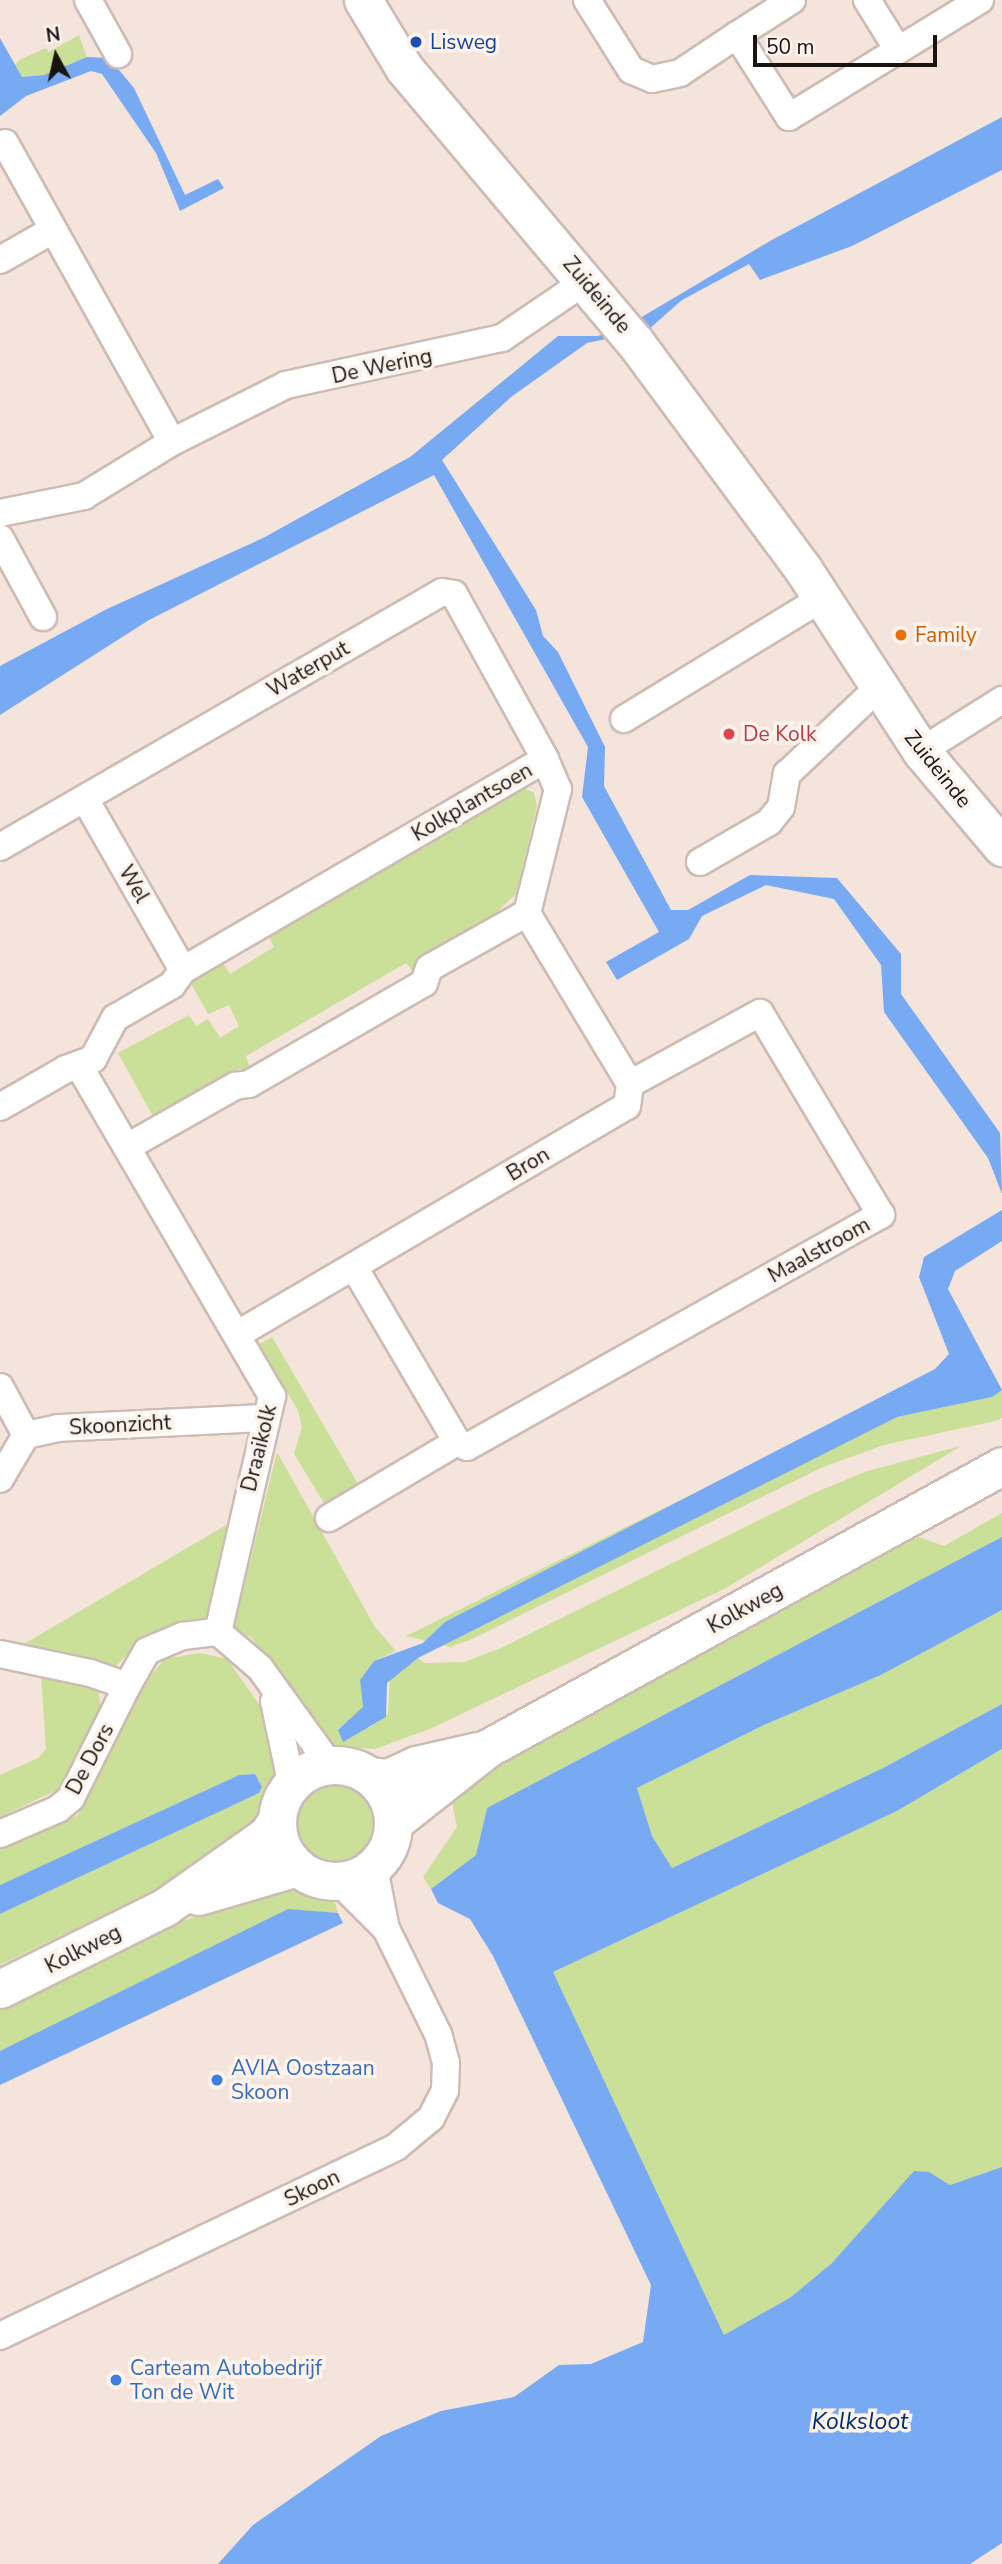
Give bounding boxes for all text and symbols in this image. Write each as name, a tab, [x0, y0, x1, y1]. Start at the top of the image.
north arrow	[21, 21, 91, 91]
text: N	[44, 21, 62, 49]
scale bar	[757, 21, 941, 65]
place label: Lisweg	[430, 29, 497, 55]
text: 50 m	[766, 33, 815, 61]
marker: Lisweg	[408, 34, 424, 50]
street label: Zuideinde	[558, 251, 636, 339]
street label: De Wering	[330, 343, 434, 389]
place label: Family	[915, 622, 977, 648]
marker: Family	[893, 627, 909, 643]
street label: Waterput	[263, 635, 353, 703]
place label: De Kolk	[743, 721, 816, 747]
street label: Zuideinde	[899, 725, 977, 813]
marker: De Kolk	[721, 726, 737, 742]
street label: Kolkplantsoen	[407, 757, 537, 847]
street label: Wel	[113, 861, 155, 907]
street label: Bron	[502, 1142, 554, 1186]
street label: Maalstroom	[764, 1212, 874, 1288]
street label: Draaikolk	[236, 1402, 282, 1494]
street label: Skoonzicht	[68, 1410, 172, 1440]
street label: Kolkweg	[703, 1577, 787, 1639]
street label: De Dors	[61, 1719, 119, 1799]
street label: Kolkweg	[41, 1919, 125, 1979]
place label: AVIA Oostzaan Skoon	[231, 2055, 375, 2105]
marker: AVIA Oostzaan Skoon	[209, 2072, 225, 2088]
street label: Skoon	[280, 2164, 344, 2212]
place label: Carteam Autobedrijf Ton de Wit	[130, 2355, 322, 2405]
marker: Carteam Autobedrijf Ton de Wit	[108, 2372, 124, 2388]
water label: Kolksloot	[812, 2408, 908, 2436]

